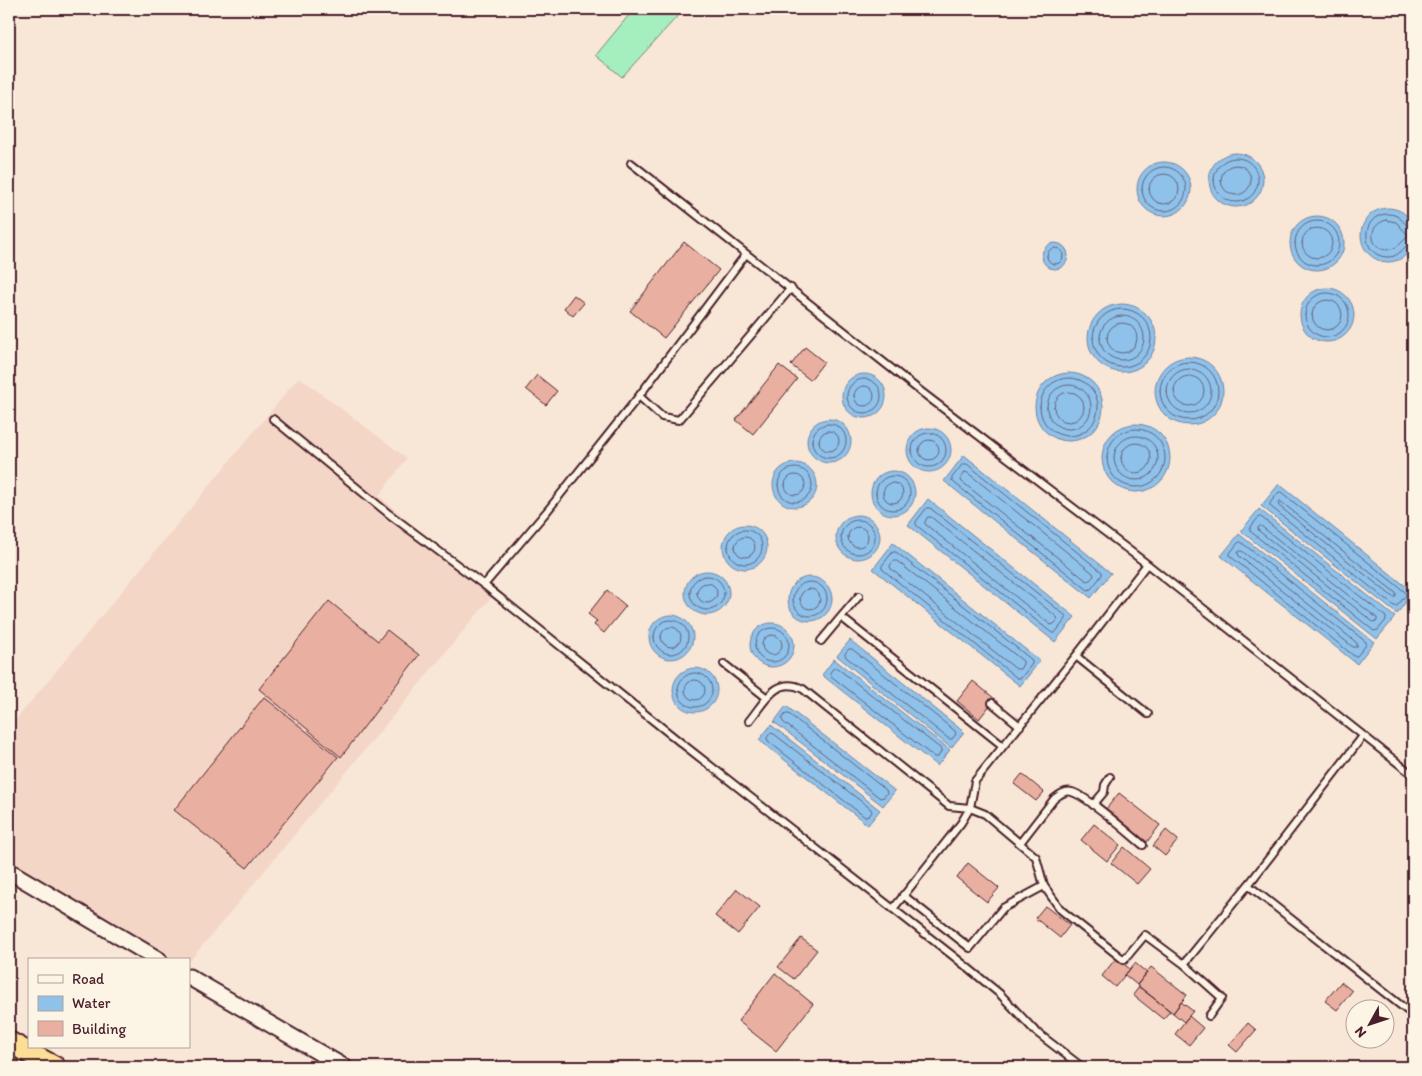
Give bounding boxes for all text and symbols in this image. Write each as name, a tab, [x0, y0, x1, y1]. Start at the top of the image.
legend	[28, 958, 190, 1048]
text: Road	[72, 970, 105, 988]
text: Water	[72, 994, 111, 1012]
north arrow	[1344, 998, 1394, 1048]
text: Building	[72, 1020, 126, 1038]
text: N	[1351, 1023, 1370, 1041]

